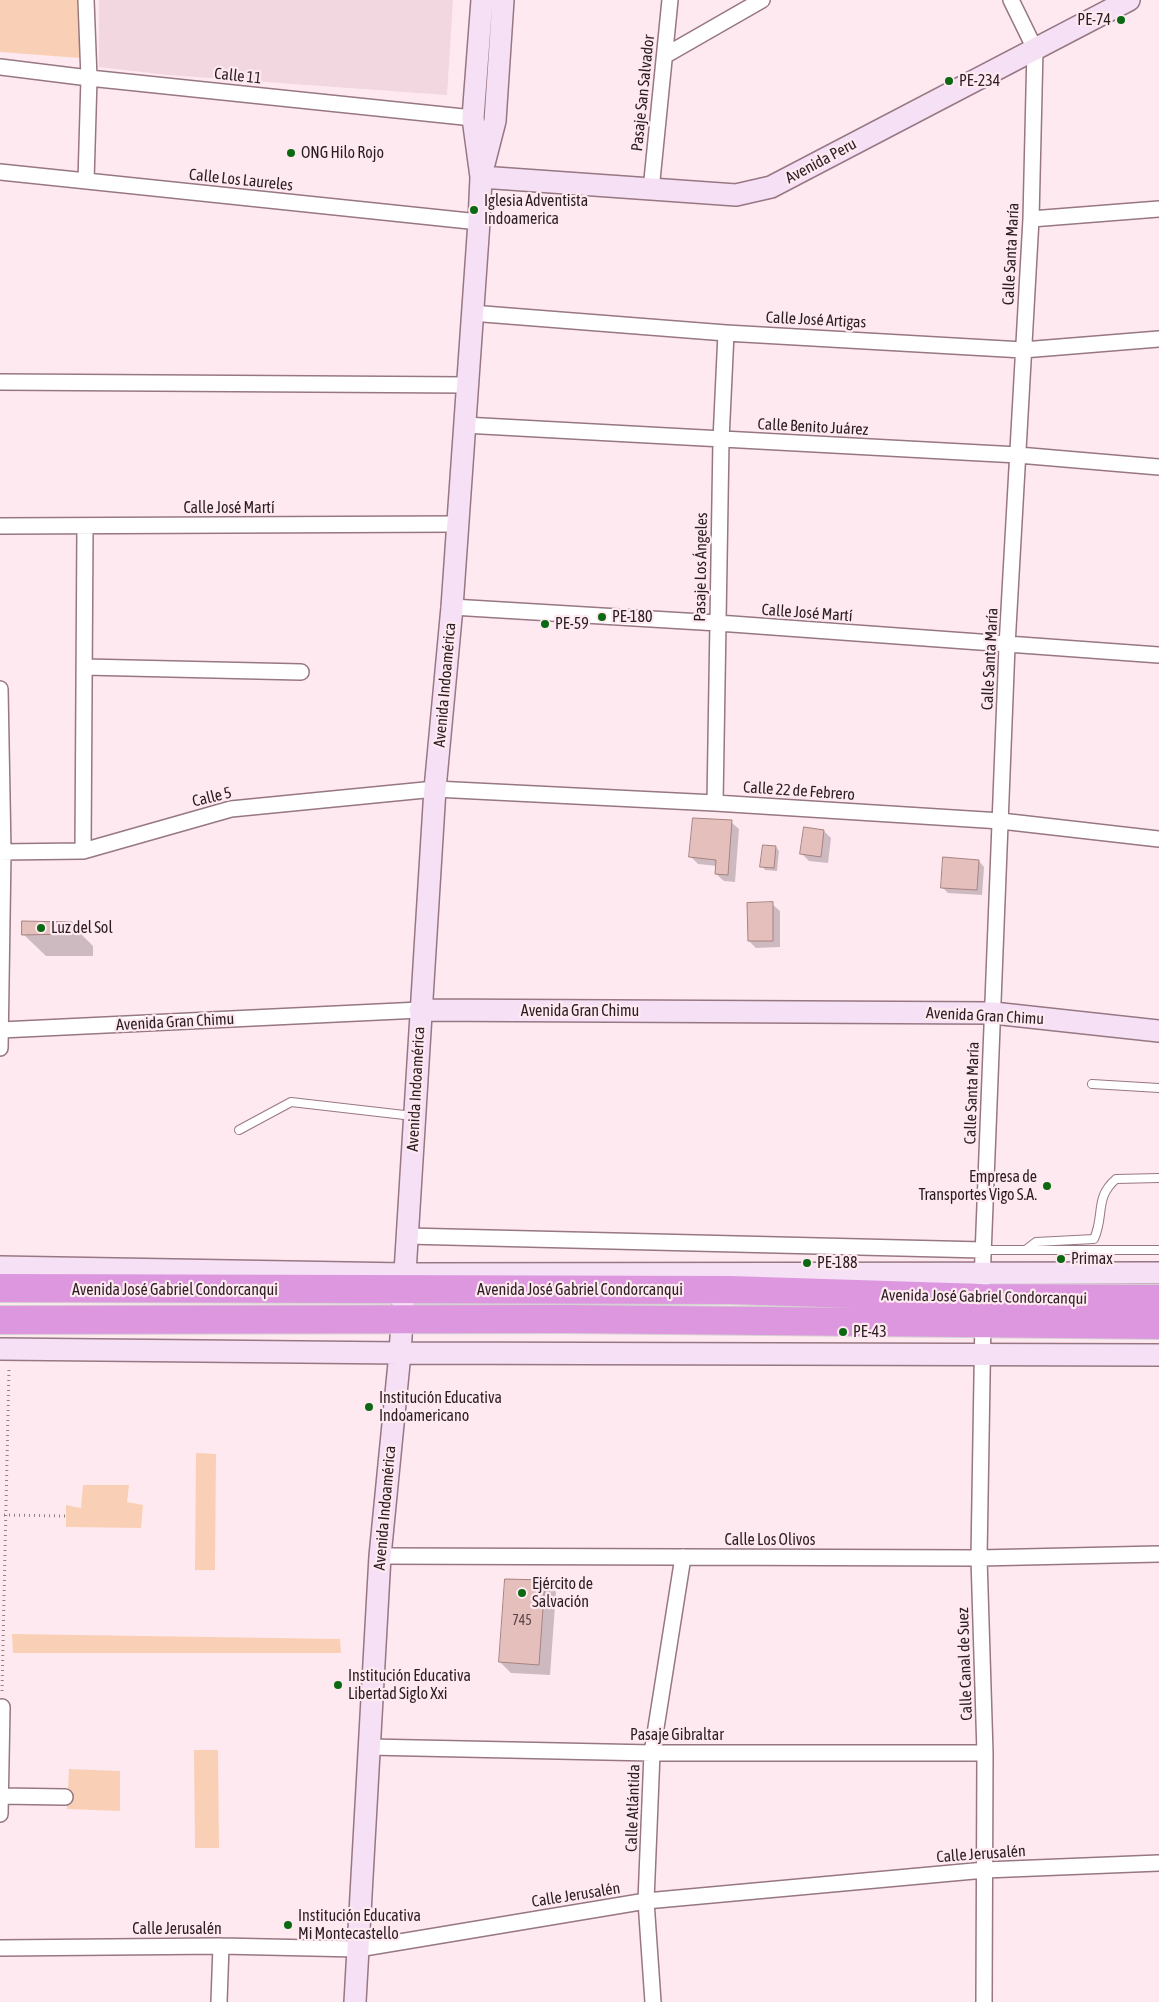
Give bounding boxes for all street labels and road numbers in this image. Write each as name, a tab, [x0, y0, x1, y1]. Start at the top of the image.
street label: Pasaje San Salvador	[627, 34, 659, 152]
street label: Calle 11	[213, 64, 263, 88]
street label: Avenida Peru	[782, 134, 860, 188]
street label: Calle Los Laureles	[188, 165, 294, 195]
street label: Calle Santa María	[999, 202, 1023, 306]
street label: Calle José Artigas	[765, 308, 867, 332]
street label: Calle Benito Juárez	[757, 415, 869, 439]
street label: Calle José Martí	[183, 498, 275, 518]
street label: Pasaje Los Ángeles	[690, 512, 712, 622]
street label: Calle José Martí	[761, 600, 853, 626]
street label: Calle Santa María	[978, 607, 1002, 711]
street label: Avenida Indoamérica	[430, 622, 460, 748]
street label: Calle 22 de Febrero	[743, 778, 855, 804]
street label: Calle 5	[190, 783, 234, 811]
street label: Avenida Gran Chimu	[521, 1001, 639, 1021]
street label: Avenida Gran Chimu	[925, 1003, 1045, 1029]
street label: Avenida Gran Chimu	[115, 1009, 235, 1035]
street label: Avenida Indoamérica	[403, 1026, 429, 1152]
street label: Calle Santa María	[961, 1041, 983, 1145]
street label: Avenida José Gabriel Condorcanqui	[72, 1280, 278, 1300]
street label: Avenida José Gabriel Condorcanqui	[477, 1280, 683, 1300]
street label: Avenida José Gabriel Condorcanqui	[881, 1286, 1087, 1308]
street label: Avenida Indoamérica	[370, 1445, 400, 1571]
street label: Calle Los Olivos	[725, 1530, 815, 1550]
street label: Calle Canal de Suez	[953, 1607, 977, 1721]
street label: Pasaje Gibraltar	[630, 1725, 724, 1745]
street label: Calle Atlántida	[622, 1764, 644, 1852]
street label: Calle Jerusalén	[936, 1841, 1026, 1867]
street label: Calle Jerusalén	[530, 1879, 622, 1911]
street label: Calle Jerusalén	[132, 1919, 222, 1939]

